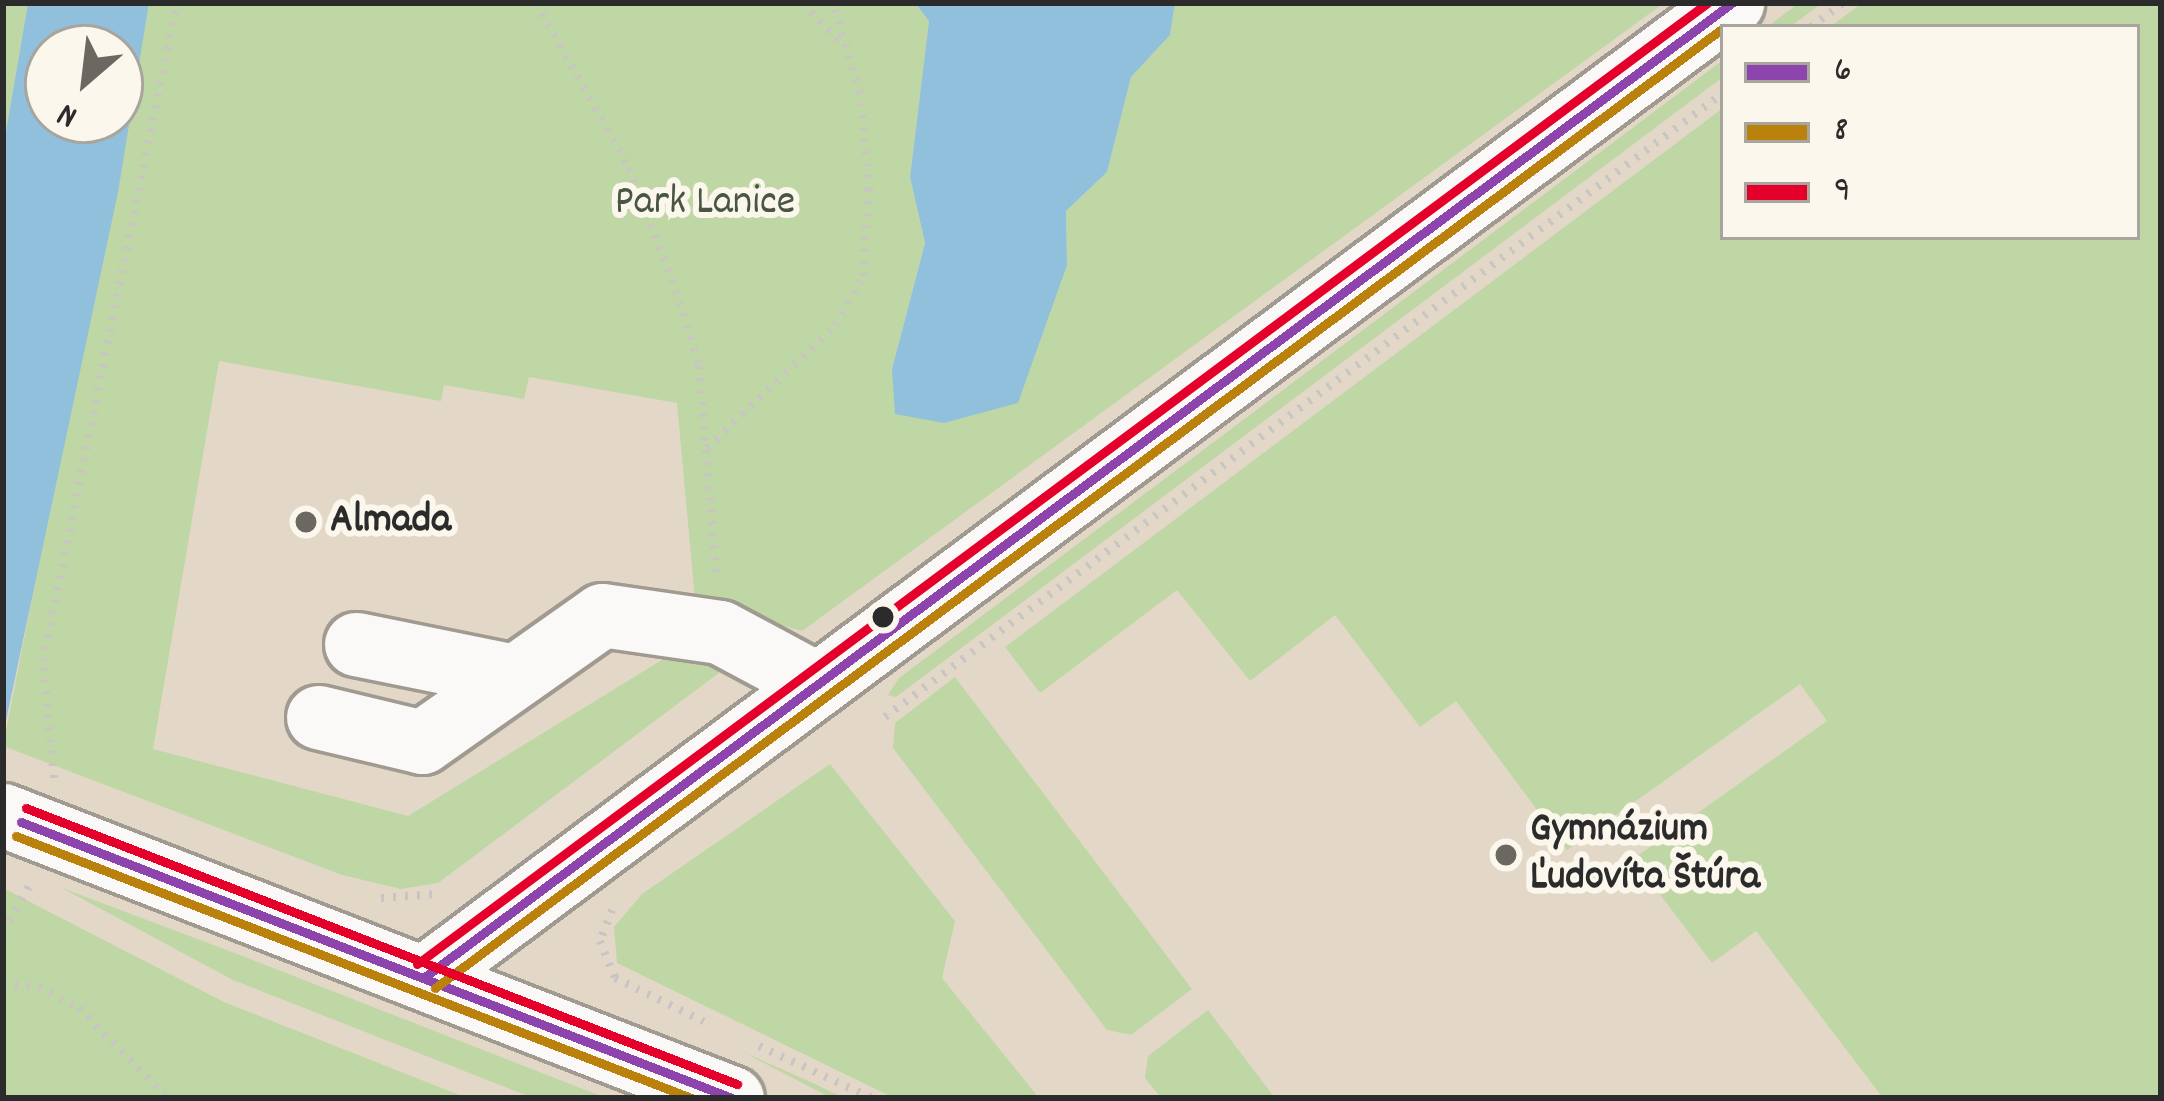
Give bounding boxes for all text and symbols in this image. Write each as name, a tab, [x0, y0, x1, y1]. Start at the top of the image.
north arrow	[24, 24, 144, 144]
legend	[1720, 24, 2140, 240]
text: 6	[1834, 46, 1852, 98]
text: N	[50, 89, 87, 138]
text: 8	[1834, 106, 1848, 158]
text: 9	[1834, 166, 1851, 218]
park label: Park Lanice	[615, 179, 795, 229]
place label: Almada	[330, 497, 451, 547]
marker: Almada	[293, 509, 319, 535]
unlabelled marker	[872, 606, 894, 628]
place label: Gymnázium Ľudovíta Štúra	[1530, 806, 1760, 904]
marker: Gymnázium Ľudovíta Štúra	[1493, 842, 1519, 868]

